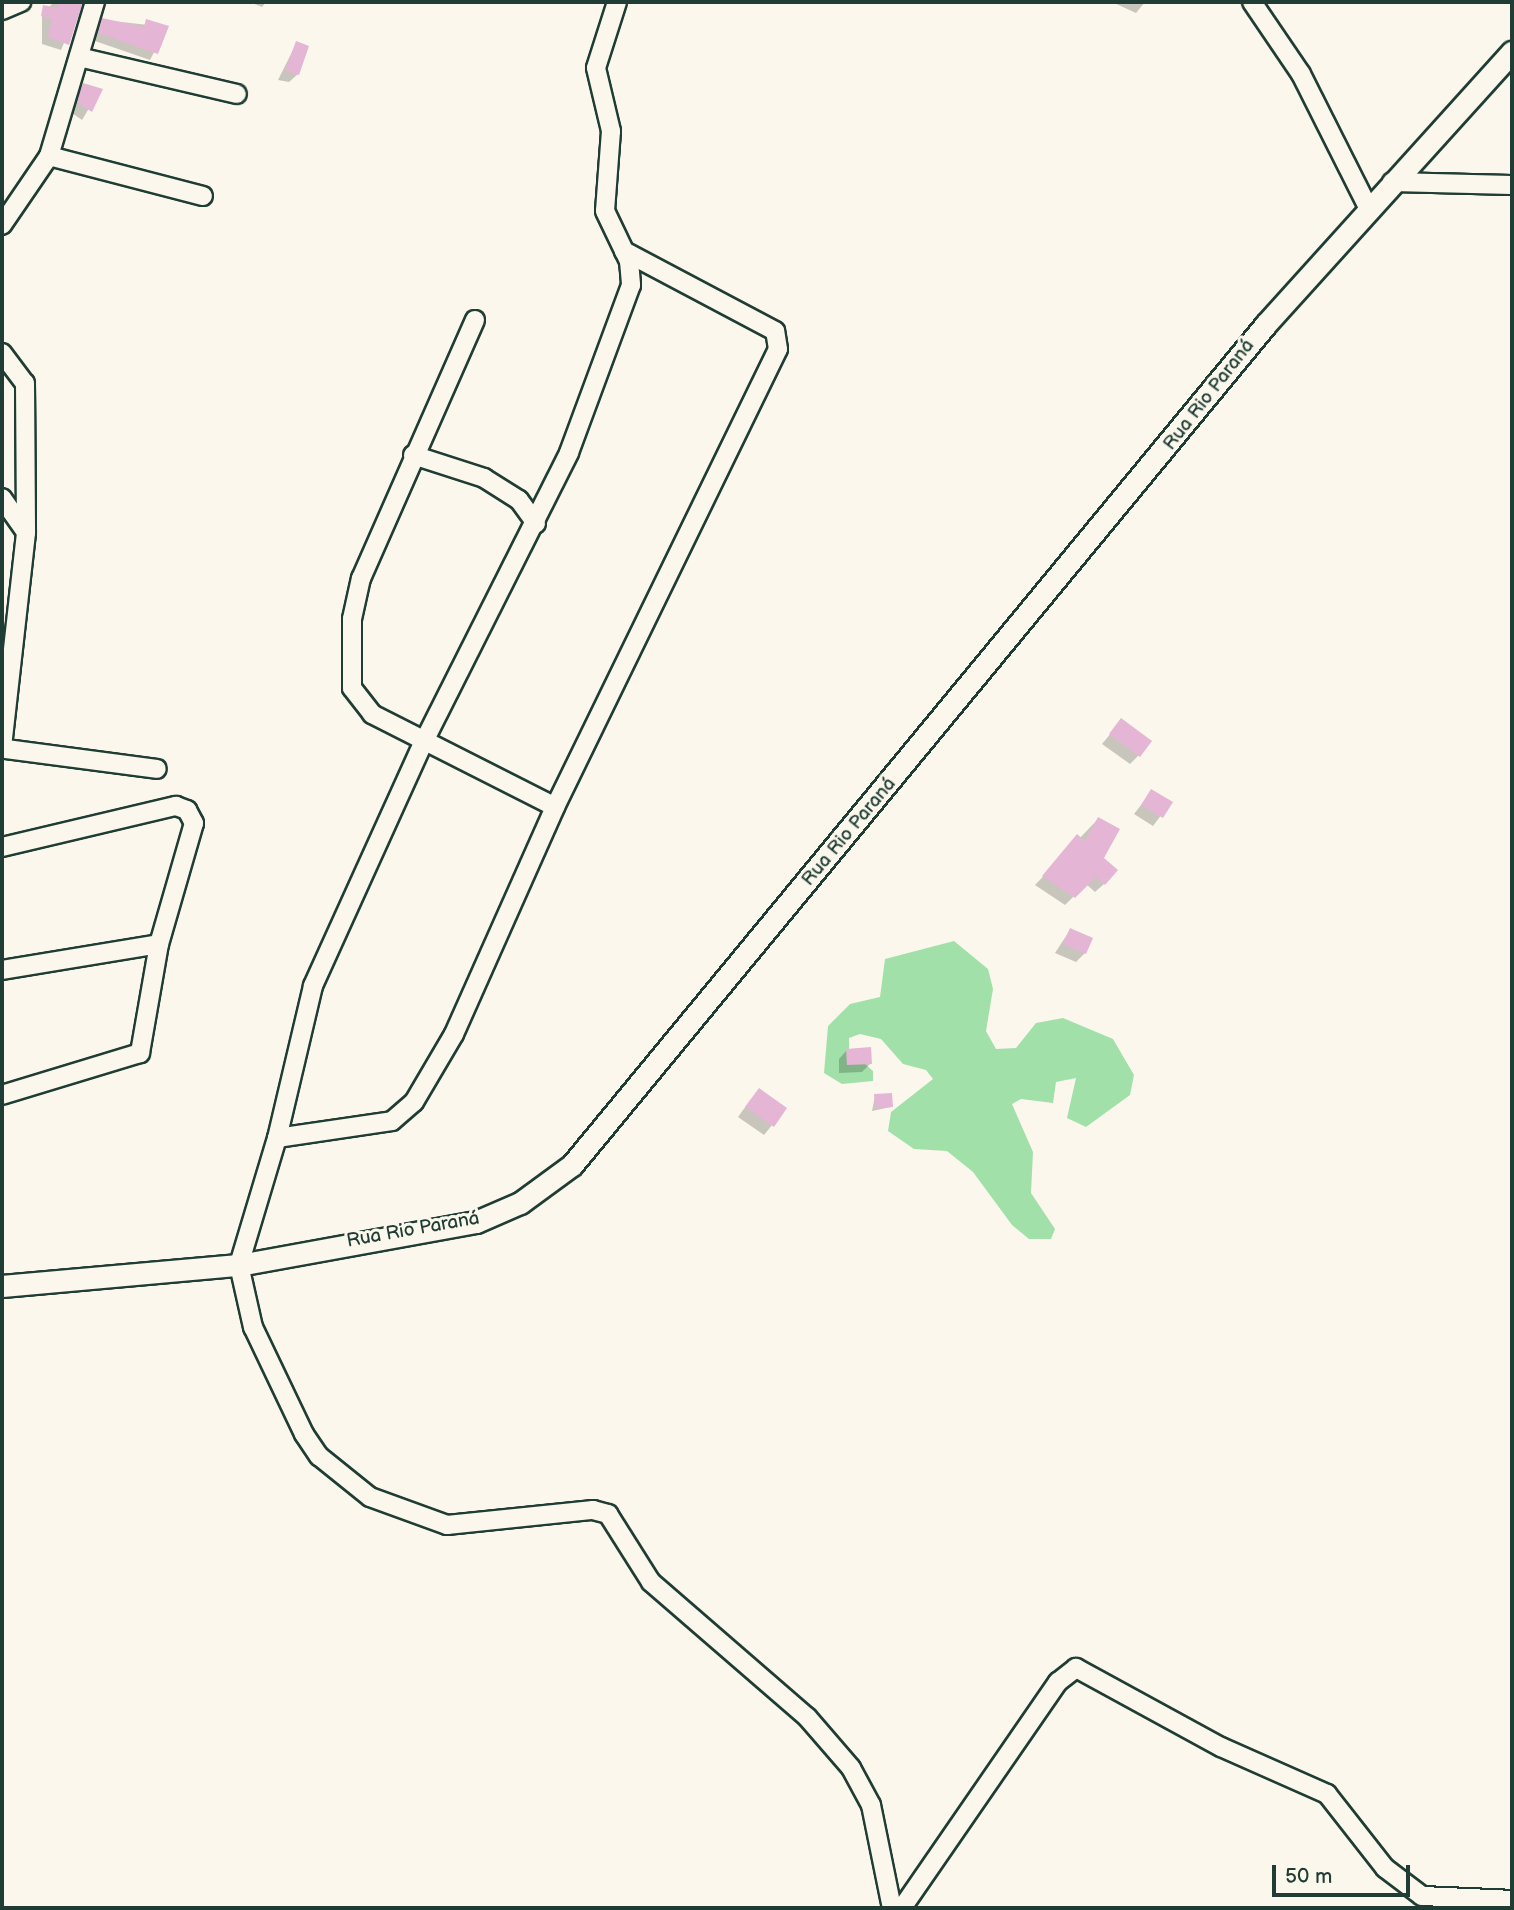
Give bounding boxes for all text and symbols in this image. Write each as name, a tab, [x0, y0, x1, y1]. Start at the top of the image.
street label: Rua Rio Paraná	[1159, 335, 1259, 455]
street label: Rua Rio Paraná	[797, 773, 901, 891]
street label: Rua Rio Paraná	[345, 1207, 481, 1253]
scale bar	[1276, 1850, 1414, 1894]
text: 50 m	[1285, 1864, 1332, 1889]

